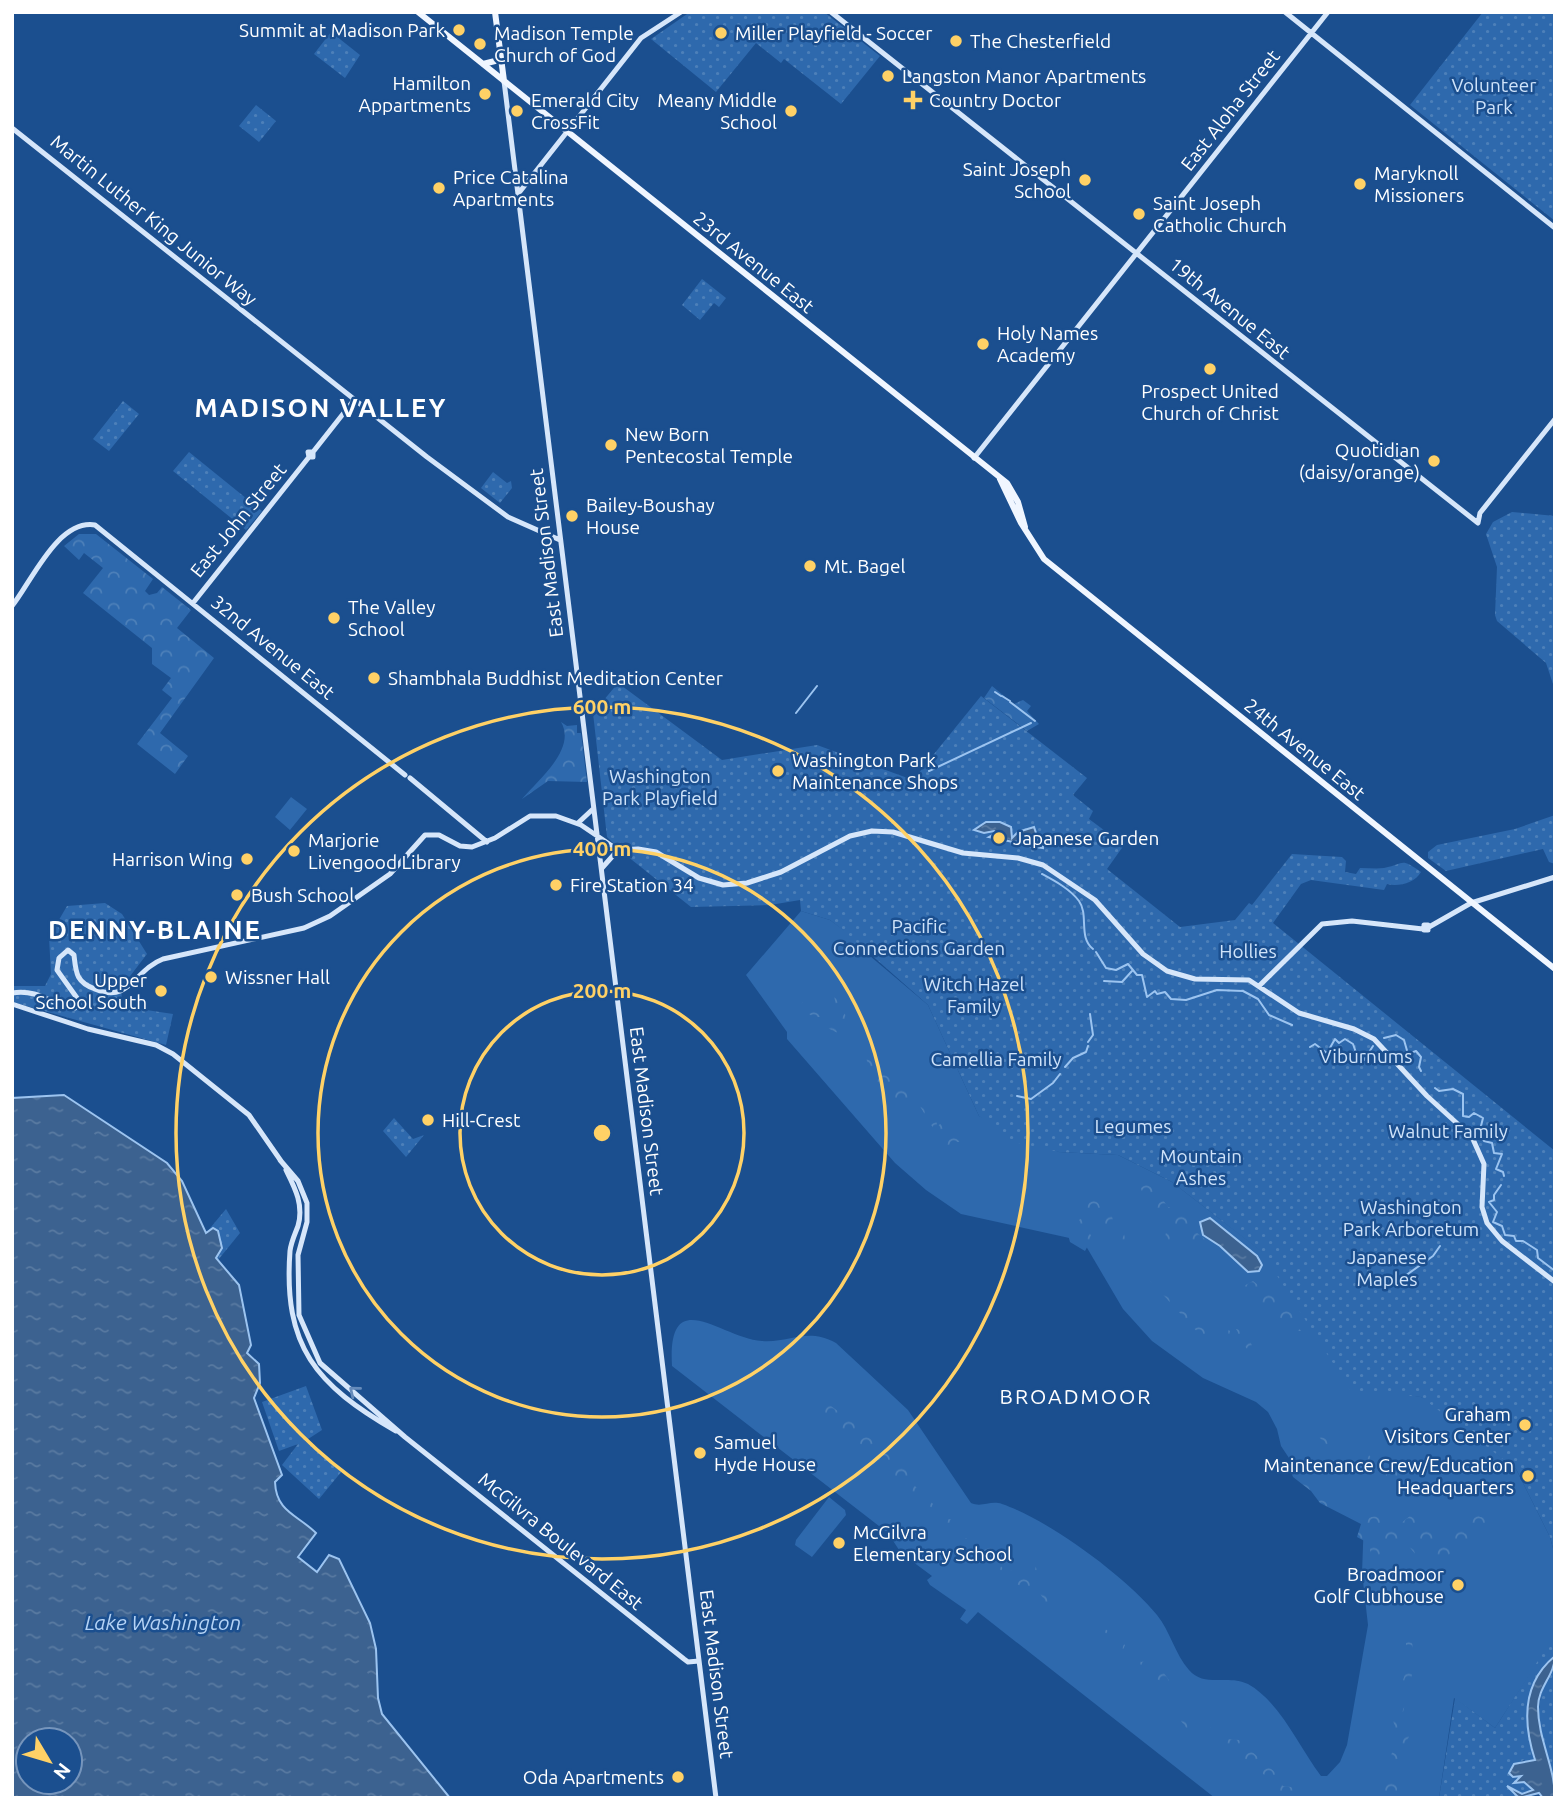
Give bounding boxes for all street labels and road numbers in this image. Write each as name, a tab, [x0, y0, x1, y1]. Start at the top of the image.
street label: East Aloha Street	[1176, 45, 1284, 175]
street label: Martin Luther King Junior Way	[47, 130, 261, 310]
street label: 23rd Avenue East	[689, 207, 819, 318]
street label: 19th Avenue East	[1165, 253, 1295, 364]
street label: East John Street	[185, 458, 291, 581]
street label: East Madison Street	[525, 467, 567, 639]
street label: 32nd Avenue East	[207, 591, 339, 704]
street label: 24th Avenue East	[1240, 694, 1370, 805]
street label: East Madison Street	[626, 1025, 668, 1197]
street label: McGilvra Boulevard East	[474, 1468, 648, 1615]
street label: East Madison Street	[696, 1588, 738, 1760]

